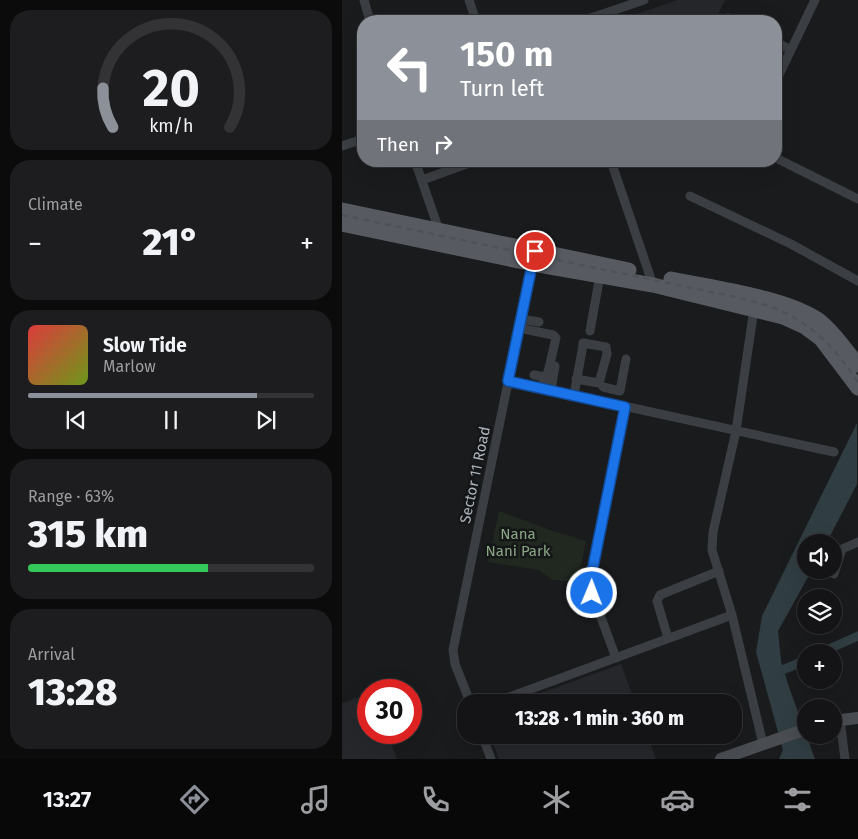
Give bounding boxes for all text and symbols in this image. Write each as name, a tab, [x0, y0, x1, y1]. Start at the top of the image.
text: 150 m	[460, 33, 553, 75]
icon: left	[377, 35, 442, 100]
text: 20	[142, 57, 200, 120]
text: Turn left	[460, 75, 544, 102]
text: km/h	[149, 115, 193, 137]
icon: right	[429, 130, 457, 158]
text: Then	[377, 133, 419, 156]
text: Climate	[28, 195, 83, 214]
text: 21°	[143, 219, 199, 265]
text: −	[28, 227, 42, 260]
text: +	[300, 227, 314, 260]
pin	[514, 230, 556, 272]
icon: arrive	[521, 237, 549, 265]
text: Slow Tide	[103, 334, 187, 357]
text: Marlow	[103, 357, 156, 376]
icon: previous	[62, 406, 90, 434]
icon: pause	[157, 406, 185, 434]
icon: next	[252, 406, 280, 434]
street label: Sector 11 Road	[456, 425, 494, 525]
text: Range · 63%	[28, 487, 114, 506]
text: 315 km	[28, 511, 148, 557]
park label: Nana Nani Park	[486, 525, 551, 560]
map controls	[797, 534, 842, 744]
button: sound	[797, 534, 842, 579]
position arrow	[565, 566, 617, 618]
button: layers	[797, 589, 842, 634]
button: +	[797, 644, 842, 689]
text: Arrival	[28, 645, 75, 664]
text: 13:28	[28, 669, 117, 715]
speed limit sign: 30	[357, 679, 422, 744]
button: −	[797, 699, 842, 744]
text: 13:28 · 1 min · 360 m	[515, 707, 684, 730]
icon: directions	[177, 782, 212, 817]
icon: music	[298, 782, 333, 817]
icon: phone	[418, 782, 453, 817]
icon: climate	[539, 782, 574, 817]
icon: car	[660, 782, 695, 817]
icon: filters	[780, 782, 815, 817]
text: 13:27	[43, 786, 91, 813]

